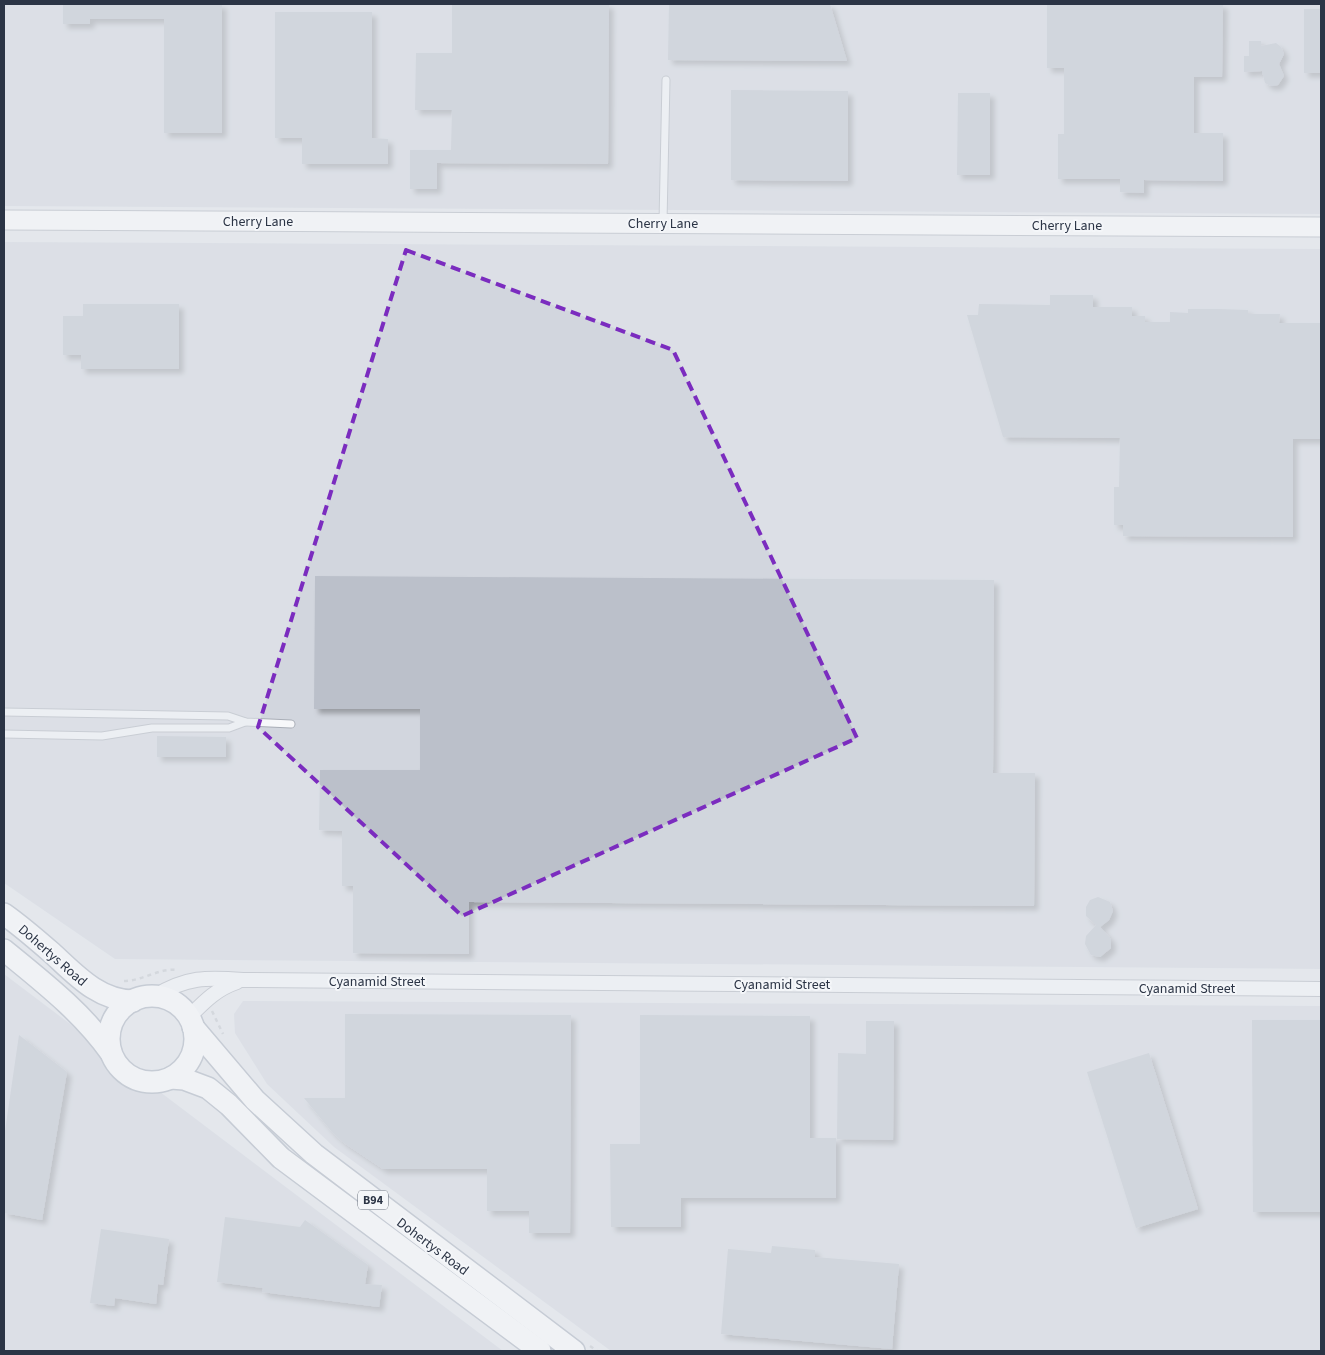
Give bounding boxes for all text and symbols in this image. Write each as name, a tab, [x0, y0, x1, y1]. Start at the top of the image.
street label: Cherry Lane	[223, 212, 293, 232]
street label: Cherry Lane	[628, 214, 698, 234]
street label: Cherry Lane	[1032, 216, 1102, 236]
street label: Dohertys Road	[13, 920, 91, 991]
street label: Cyanamid Street	[329, 972, 426, 992]
street label: Cyanamid Street	[734, 975, 831, 995]
street label: Cyanamid Street	[1139, 979, 1236, 999]
road number: B94	[358, 1190, 388, 1210]
street label: Dohertys Road	[392, 1213, 473, 1281]

